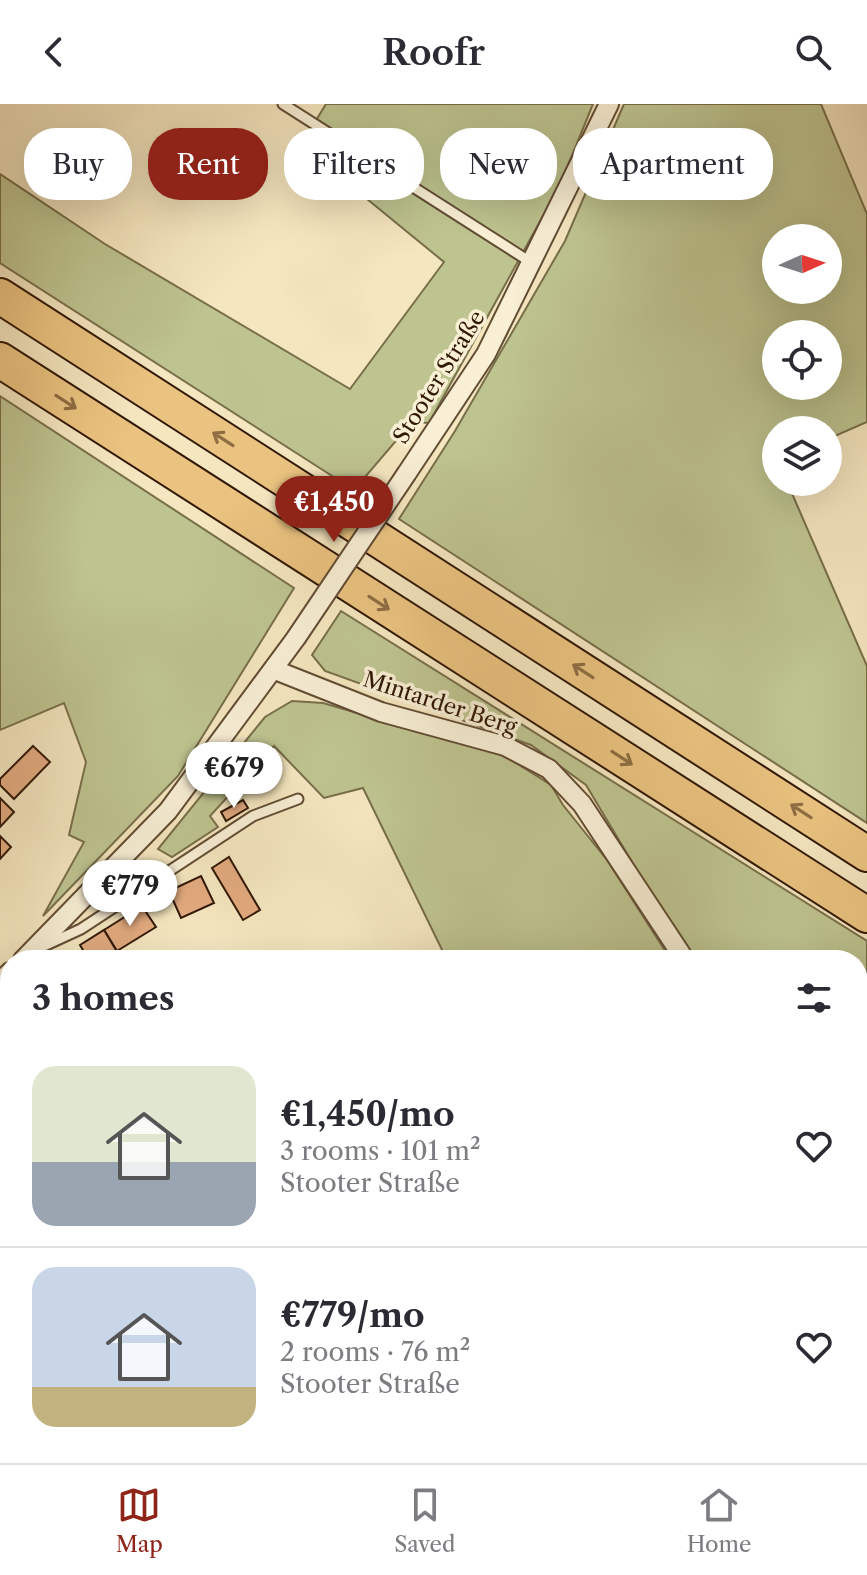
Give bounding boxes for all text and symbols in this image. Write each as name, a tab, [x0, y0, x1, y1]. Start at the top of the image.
icon: back	[32, 30, 76, 74]
text: Roofr	[382, 30, 485, 74]
icon: search	[791, 30, 835, 74]
chip: Buy	[24, 128, 132, 200]
chip: Rent	[148, 128, 268, 200]
chip: Filters	[284, 128, 424, 200]
chip: New	[440, 128, 557, 200]
chip: Apartment	[573, 128, 773, 200]
north arrow	[762, 224, 842, 304]
map controls	[762, 224, 842, 496]
street label: Stooter Straße	[387, 305, 491, 449]
button: locate	[762, 320, 842, 400]
one-way arrow	[54, 394, 76, 411]
button: layers	[762, 416, 842, 496]
one-way arrow	[212, 431, 235, 447]
pin: €1,450	[269, 476, 399, 544]
text: €1,450	[293, 486, 375, 518]
one-way arrow	[367, 595, 390, 611]
one-way arrow	[572, 662, 595, 678]
street label: Mintarder Berg	[360, 665, 521, 741]
pin: €679	[187, 742, 281, 810]
one-way arrow	[610, 749, 632, 766]
text: €679	[204, 752, 264, 784]
one-way arrow	[791, 803, 813, 820]
pin: €779	[83, 860, 177, 928]
text: €779	[100, 870, 160, 902]
icon: filters	[792, 976, 836, 1020]
text: 3 homes	[32, 977, 175, 1019]
text: €1,450/mo	[280, 1093, 455, 1135]
icon: home	[96, 1098, 192, 1194]
icon: heart	[792, 1124, 836, 1168]
text: 3 rooms · 101 m²	[280, 1135, 481, 1167]
text: Stooter Straße	[280, 1167, 460, 1199]
text: €779/mo	[280, 1294, 425, 1336]
icon: home	[96, 1299, 192, 1395]
icon: heart	[792, 1325, 836, 1369]
text: 2 rooms · 76 m²	[280, 1336, 470, 1368]
text: Stooter Straße	[280, 1368, 460, 1400]
tab: Map	[116, 1483, 163, 1558]
tab: Saved	[394, 1483, 455, 1558]
tab: Home	[687, 1483, 751, 1558]

